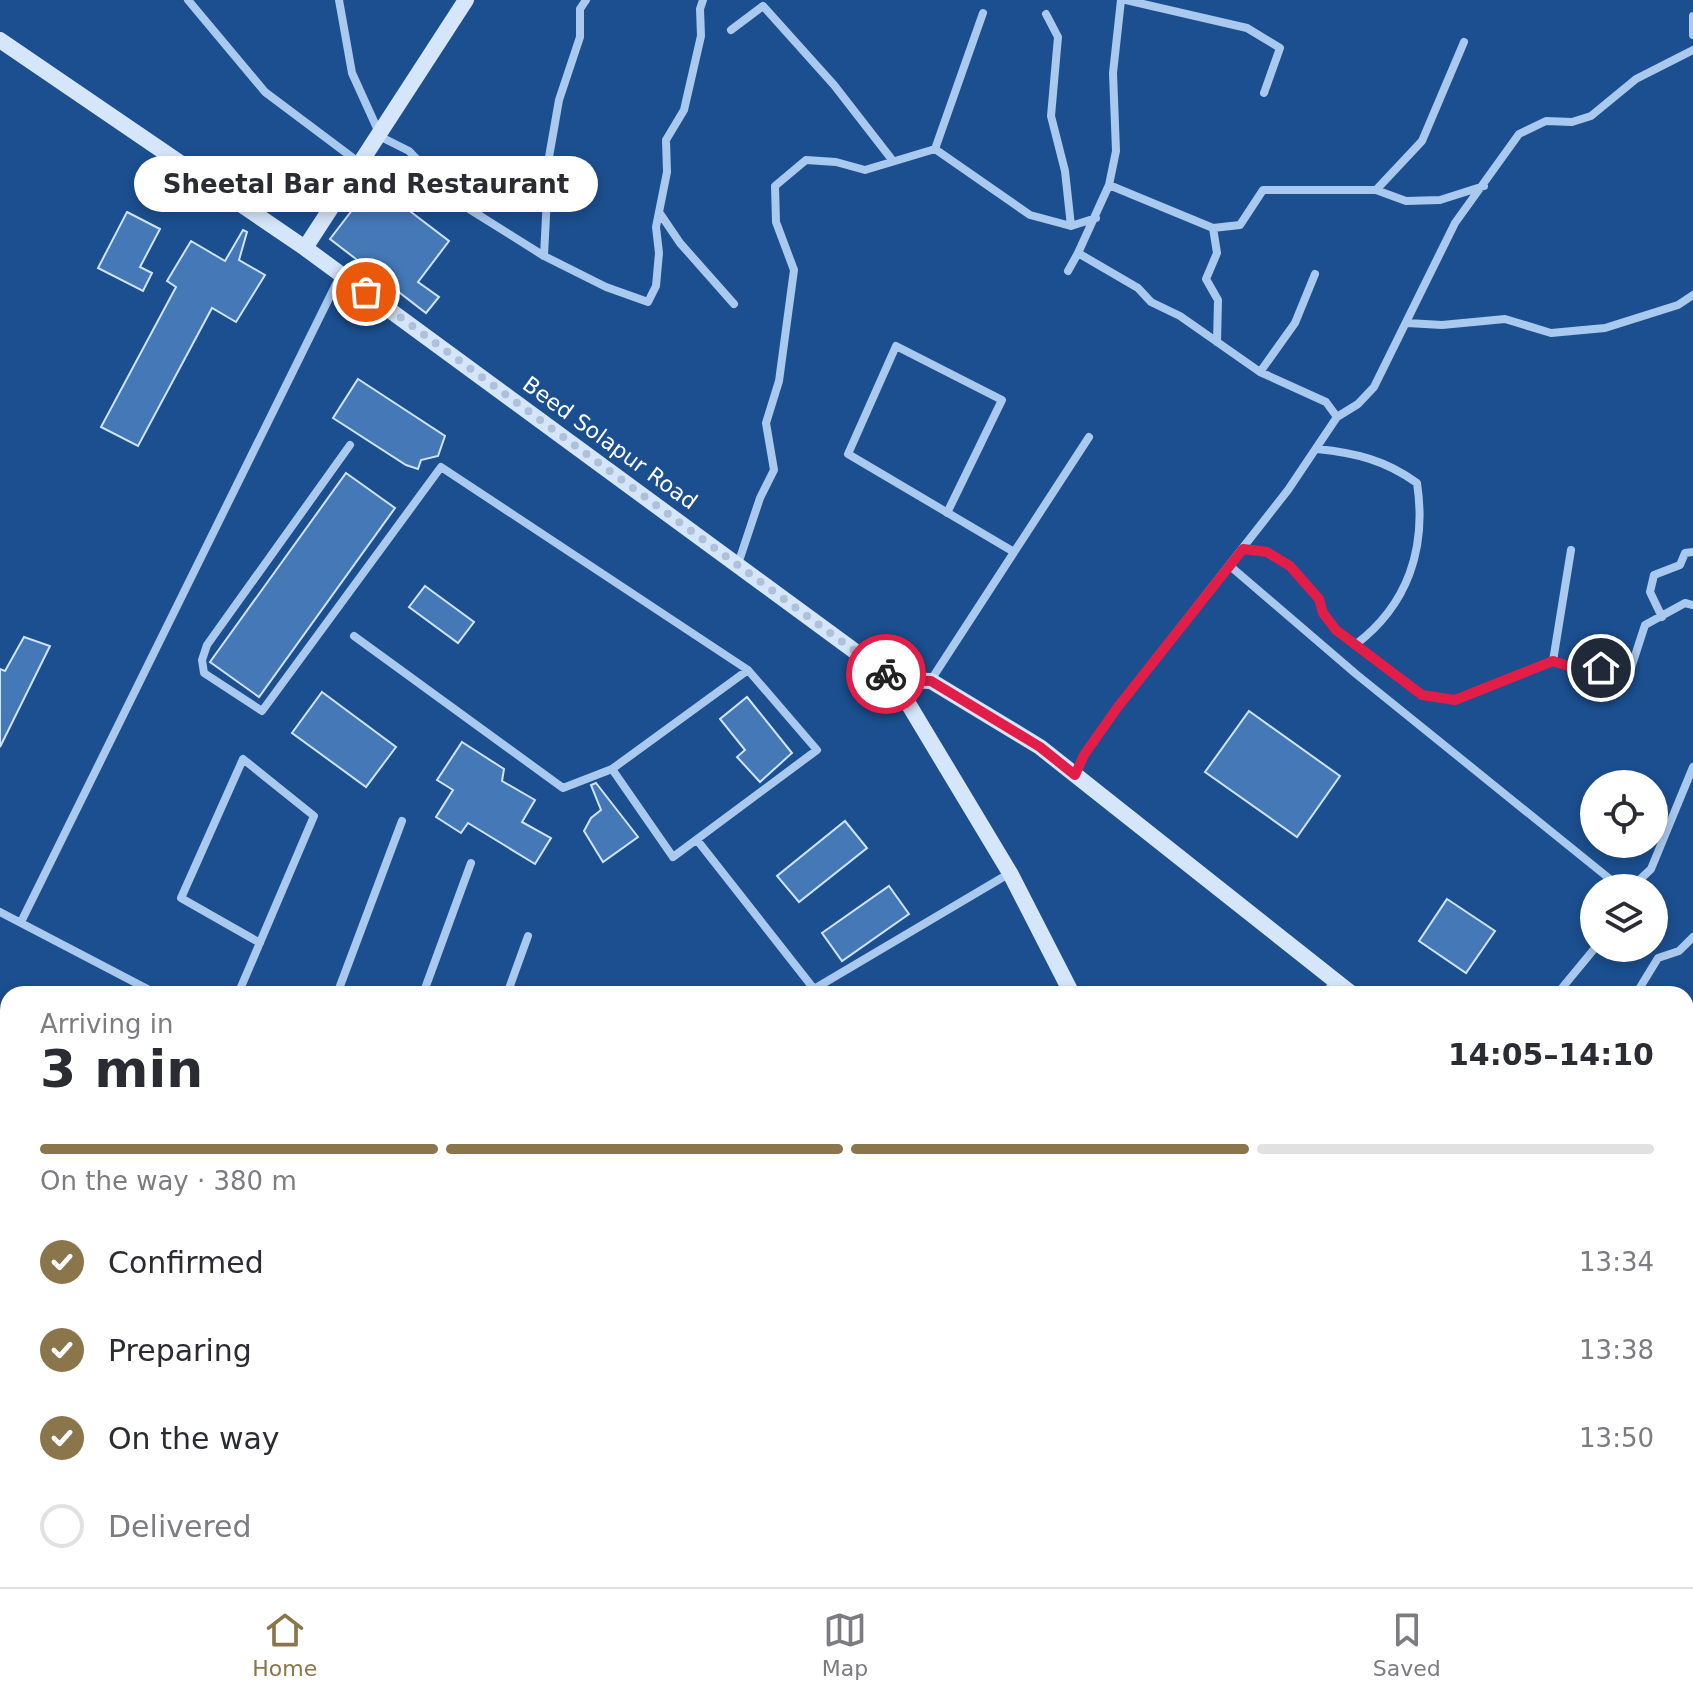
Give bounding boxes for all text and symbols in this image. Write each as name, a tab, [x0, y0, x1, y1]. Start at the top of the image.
callout: Sheetal Bar and Restaurant	[134, 156, 598, 212]
text: Sheetal Bar and Restaurant	[163, 169, 569, 199]
pin	[332, 258, 400, 326]
icon: bag	[344, 270, 388, 314]
street label: Beed Solapur Road	[518, 371, 702, 515]
courier	[846, 634, 926, 714]
pin	[1567, 634, 1635, 702]
icon: home	[1579, 646, 1623, 690]
icon: bike	[864, 652, 908, 696]
map controls	[1580, 770, 1668, 962]
button: locate	[1580, 770, 1668, 858]
button: layers	[1580, 874, 1668, 962]
text: Arriving in	[40, 1009, 174, 1039]
text: 14:05–14:10	[1448, 1037, 1654, 1072]
text: 3 min	[40, 1039, 203, 1099]
text: On the way · 380 m	[40, 1166, 297, 1196]
icon: check	[40, 1240, 84, 1284]
text: Confirmed	[108, 1245, 264, 1280]
text: 13:34	[1579, 1247, 1654, 1277]
icon: check	[40, 1328, 84, 1372]
text: Preparing	[108, 1333, 252, 1368]
text: 13:38	[1579, 1335, 1654, 1365]
icon: check	[40, 1416, 84, 1460]
text: On the way	[108, 1421, 280, 1456]
text: 13:50	[1579, 1423, 1654, 1453]
text: Delivered	[108, 1509, 252, 1544]
tab: Home	[252, 1608, 317, 1681]
tab: Map	[822, 1608, 868, 1681]
tab: Saved	[1373, 1608, 1441, 1681]

